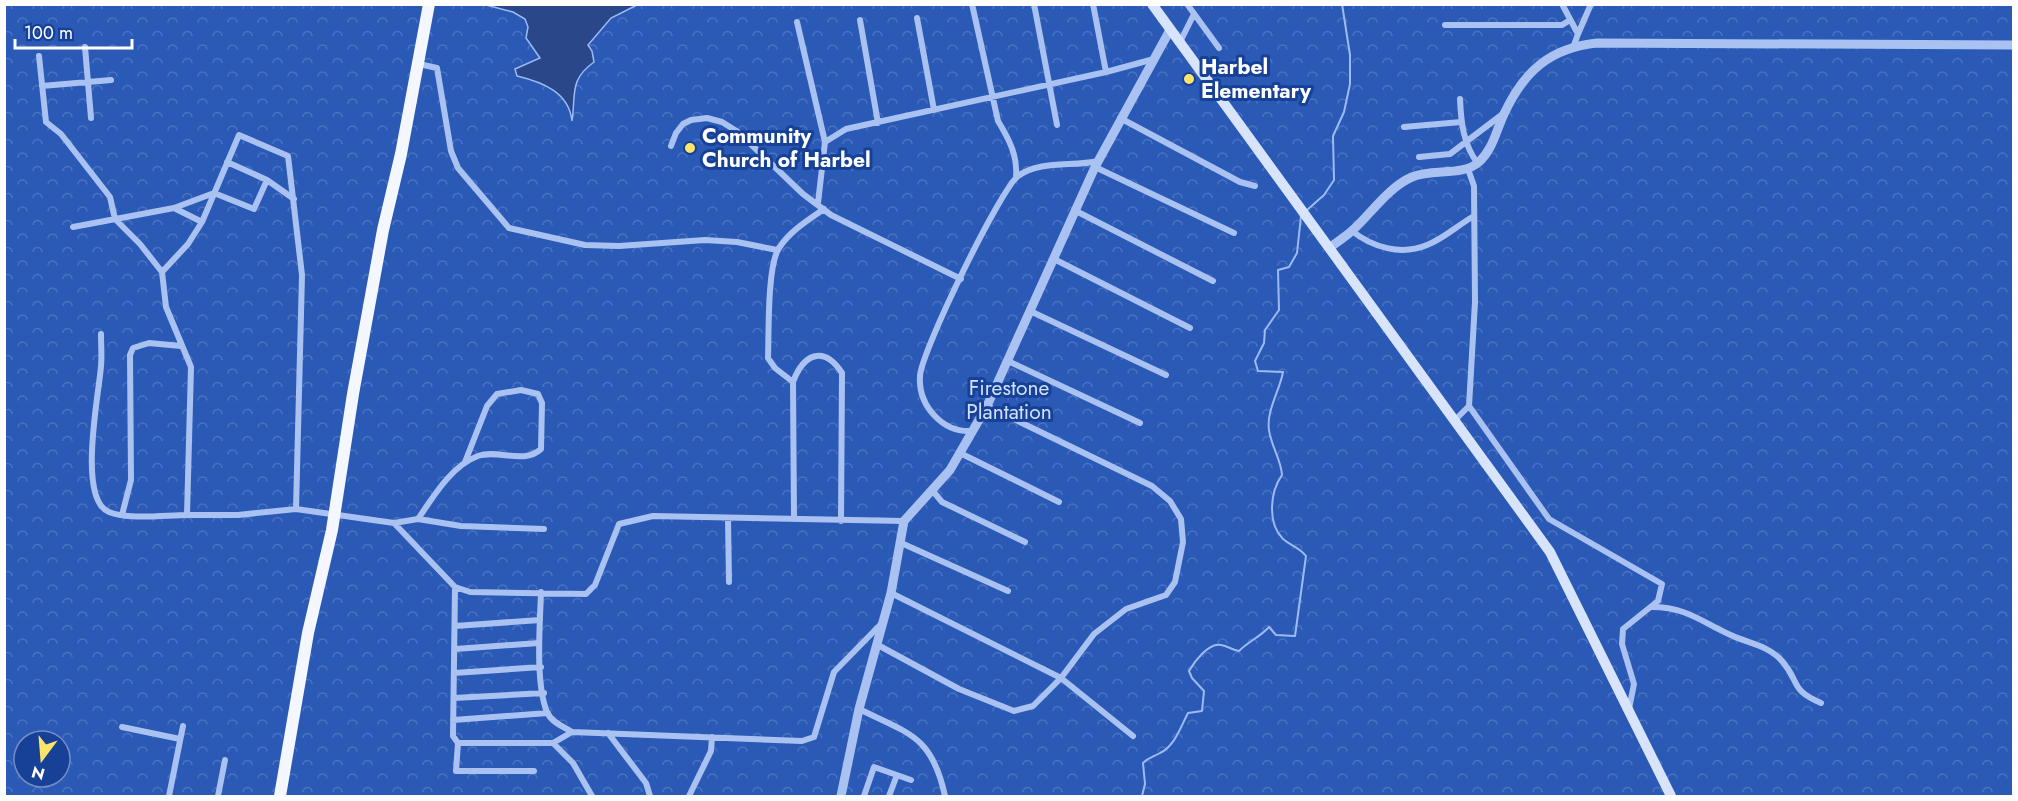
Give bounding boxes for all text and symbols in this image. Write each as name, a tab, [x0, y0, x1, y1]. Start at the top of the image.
scale bar	[15, 12, 132, 50]
text: 100 m	[24, 20, 73, 46]
place label: Harbel Elementary	[1201, 52, 1312, 106]
marker: Harbel Elementary	[1182, 72, 1196, 86]
place label: Community Church of Harbel	[702, 121, 871, 175]
marker: Community Church of Harbel	[683, 141, 697, 155]
park label: Firestone Plantation	[966, 373, 1052, 427]
north arrow	[12, 729, 72, 789]
text: N	[29, 760, 47, 786]

